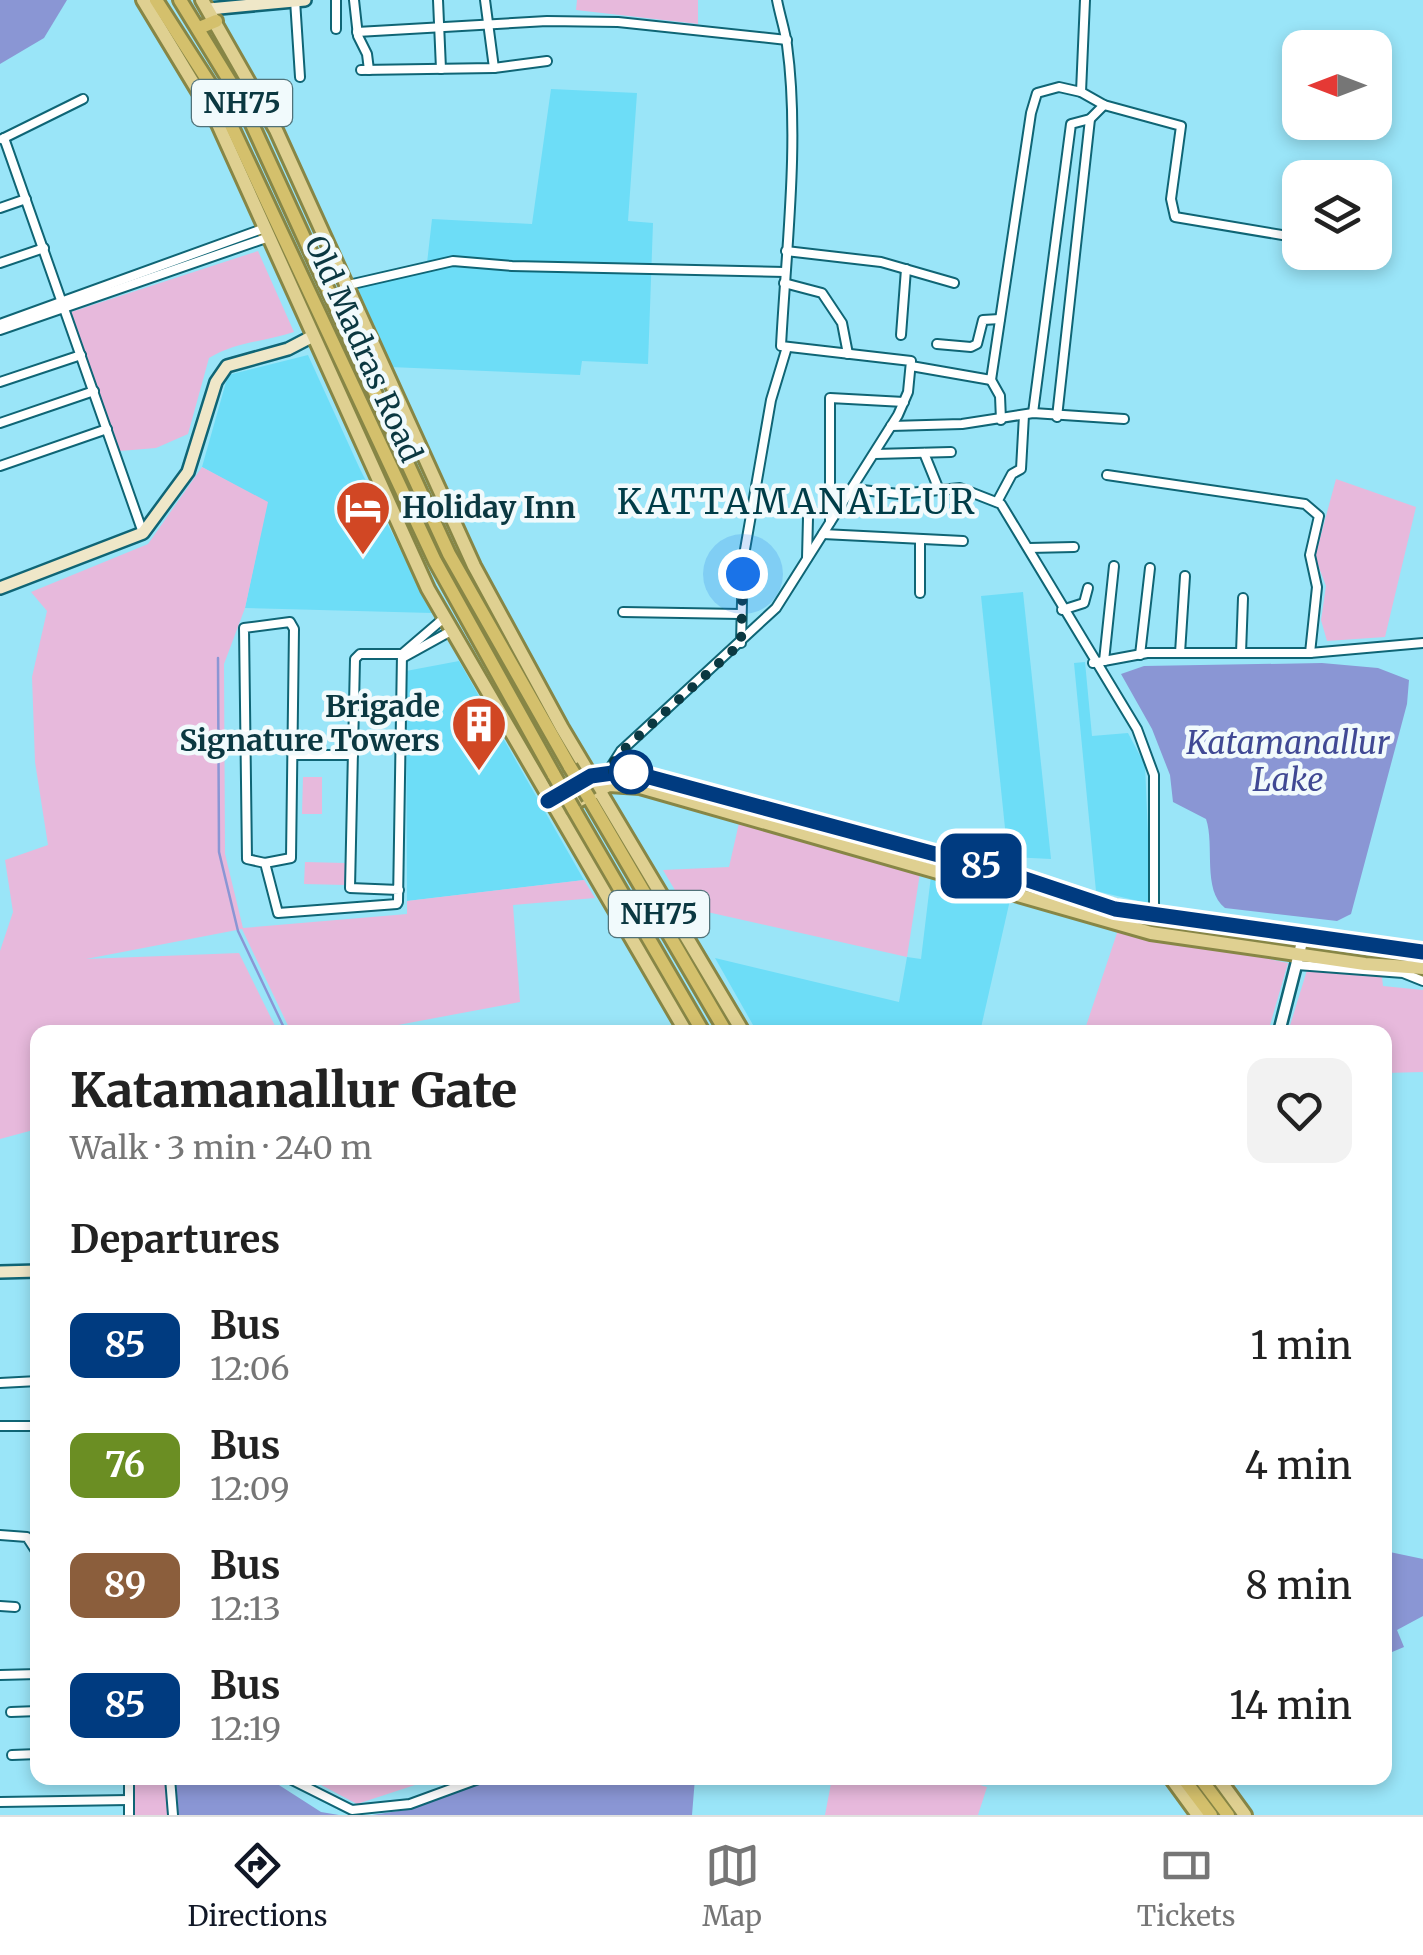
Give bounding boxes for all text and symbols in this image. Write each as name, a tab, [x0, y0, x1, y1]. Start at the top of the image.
north arrow	[1282, 30, 1392, 140]
map controls	[1282, 30, 1392, 270]
road number: NH75	[192, 80, 292, 126]
button: layers	[1282, 160, 1392, 270]
street label: Old Madras Road	[297, 229, 431, 468]
hotel icon: Holiday Inn	[333, 478, 393, 557]
district label: KATTAMANALLUR	[617, 480, 977, 524]
place label: Holiday Inn	[402, 488, 576, 526]
your location	[718, 549, 768, 599]
place label: Brigade Signature Towers	[179, 687, 440, 759]
building icon: Brigade Signature Towers	[449, 694, 509, 773]
water label: Katamanallur Lake	[1185, 723, 1391, 800]
unlabelled marker	[610, 751, 652, 793]
line badge: 85	[936, 834, 1026, 898]
text: 85	[961, 844, 1001, 888]
road number: NH75	[609, 891, 709, 937]
button: heart	[1247, 1058, 1352, 1163]
text: Katamanallur Gate	[70, 1060, 517, 1120]
text: Walk · 3 min · 240 m	[70, 1128, 372, 1168]
text: Departures	[70, 1216, 280, 1263]
text: Bus	[210, 1302, 280, 1349]
text: 1 min	[1251, 1322, 1352, 1369]
text: 85	[105, 1323, 145, 1367]
text: 12:06	[210, 1349, 290, 1389]
text: Bus	[210, 1422, 280, 1469]
text: 4 min	[1244, 1442, 1352, 1489]
text: 76	[105, 1443, 145, 1487]
text: 12:09	[210, 1469, 290, 1509]
text: Bus	[210, 1542, 280, 1589]
text: 8 min	[1245, 1562, 1352, 1609]
text: 89	[104, 1563, 146, 1607]
text: 12:13	[210, 1589, 281, 1629]
text: Bus	[210, 1662, 280, 1709]
text: 14 min	[1229, 1682, 1352, 1729]
text: 85	[105, 1683, 145, 1727]
text: 12:19	[210, 1709, 281, 1749]
tab: Directions	[187, 1838, 327, 1934]
tab: Map	[702, 1838, 762, 1934]
tab: Tickets	[1137, 1838, 1236, 1934]

